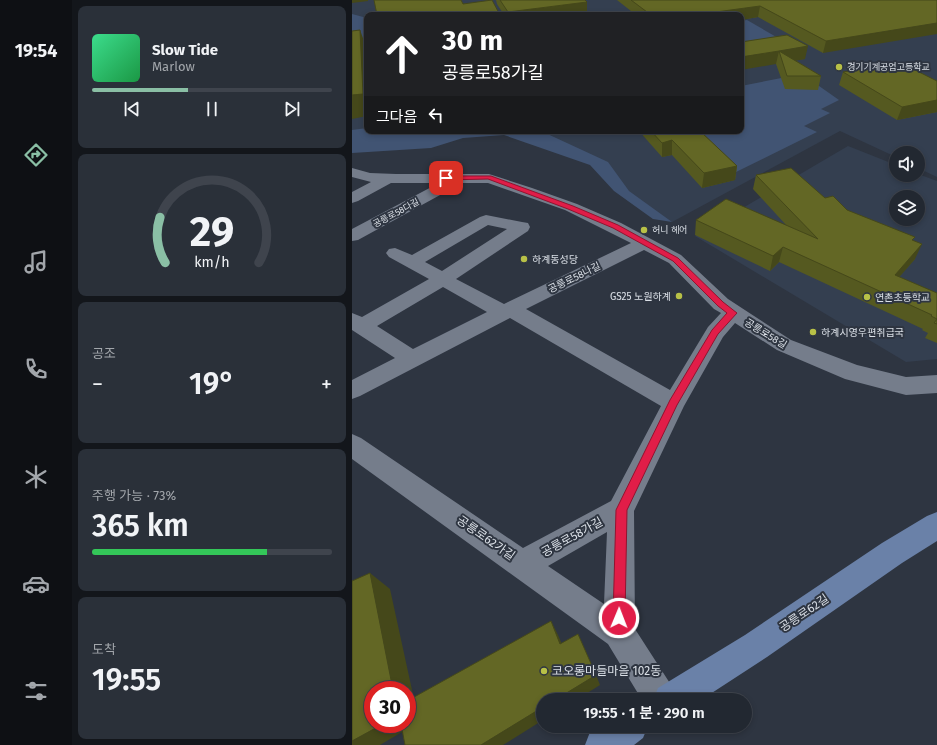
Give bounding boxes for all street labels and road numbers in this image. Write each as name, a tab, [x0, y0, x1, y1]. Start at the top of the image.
street label: 공릉로58다길	[371, 197, 421, 229]
street label: 공릉로58나길	[546, 260, 602, 296]
street label: 공릉로58길	[742, 317, 789, 351]
street label: 공릉로62가길	[454, 513, 518, 563]
street label: 공릉로58가길	[539, 514, 605, 560]
street label: 공릉로62길	[777, 591, 831, 635]

